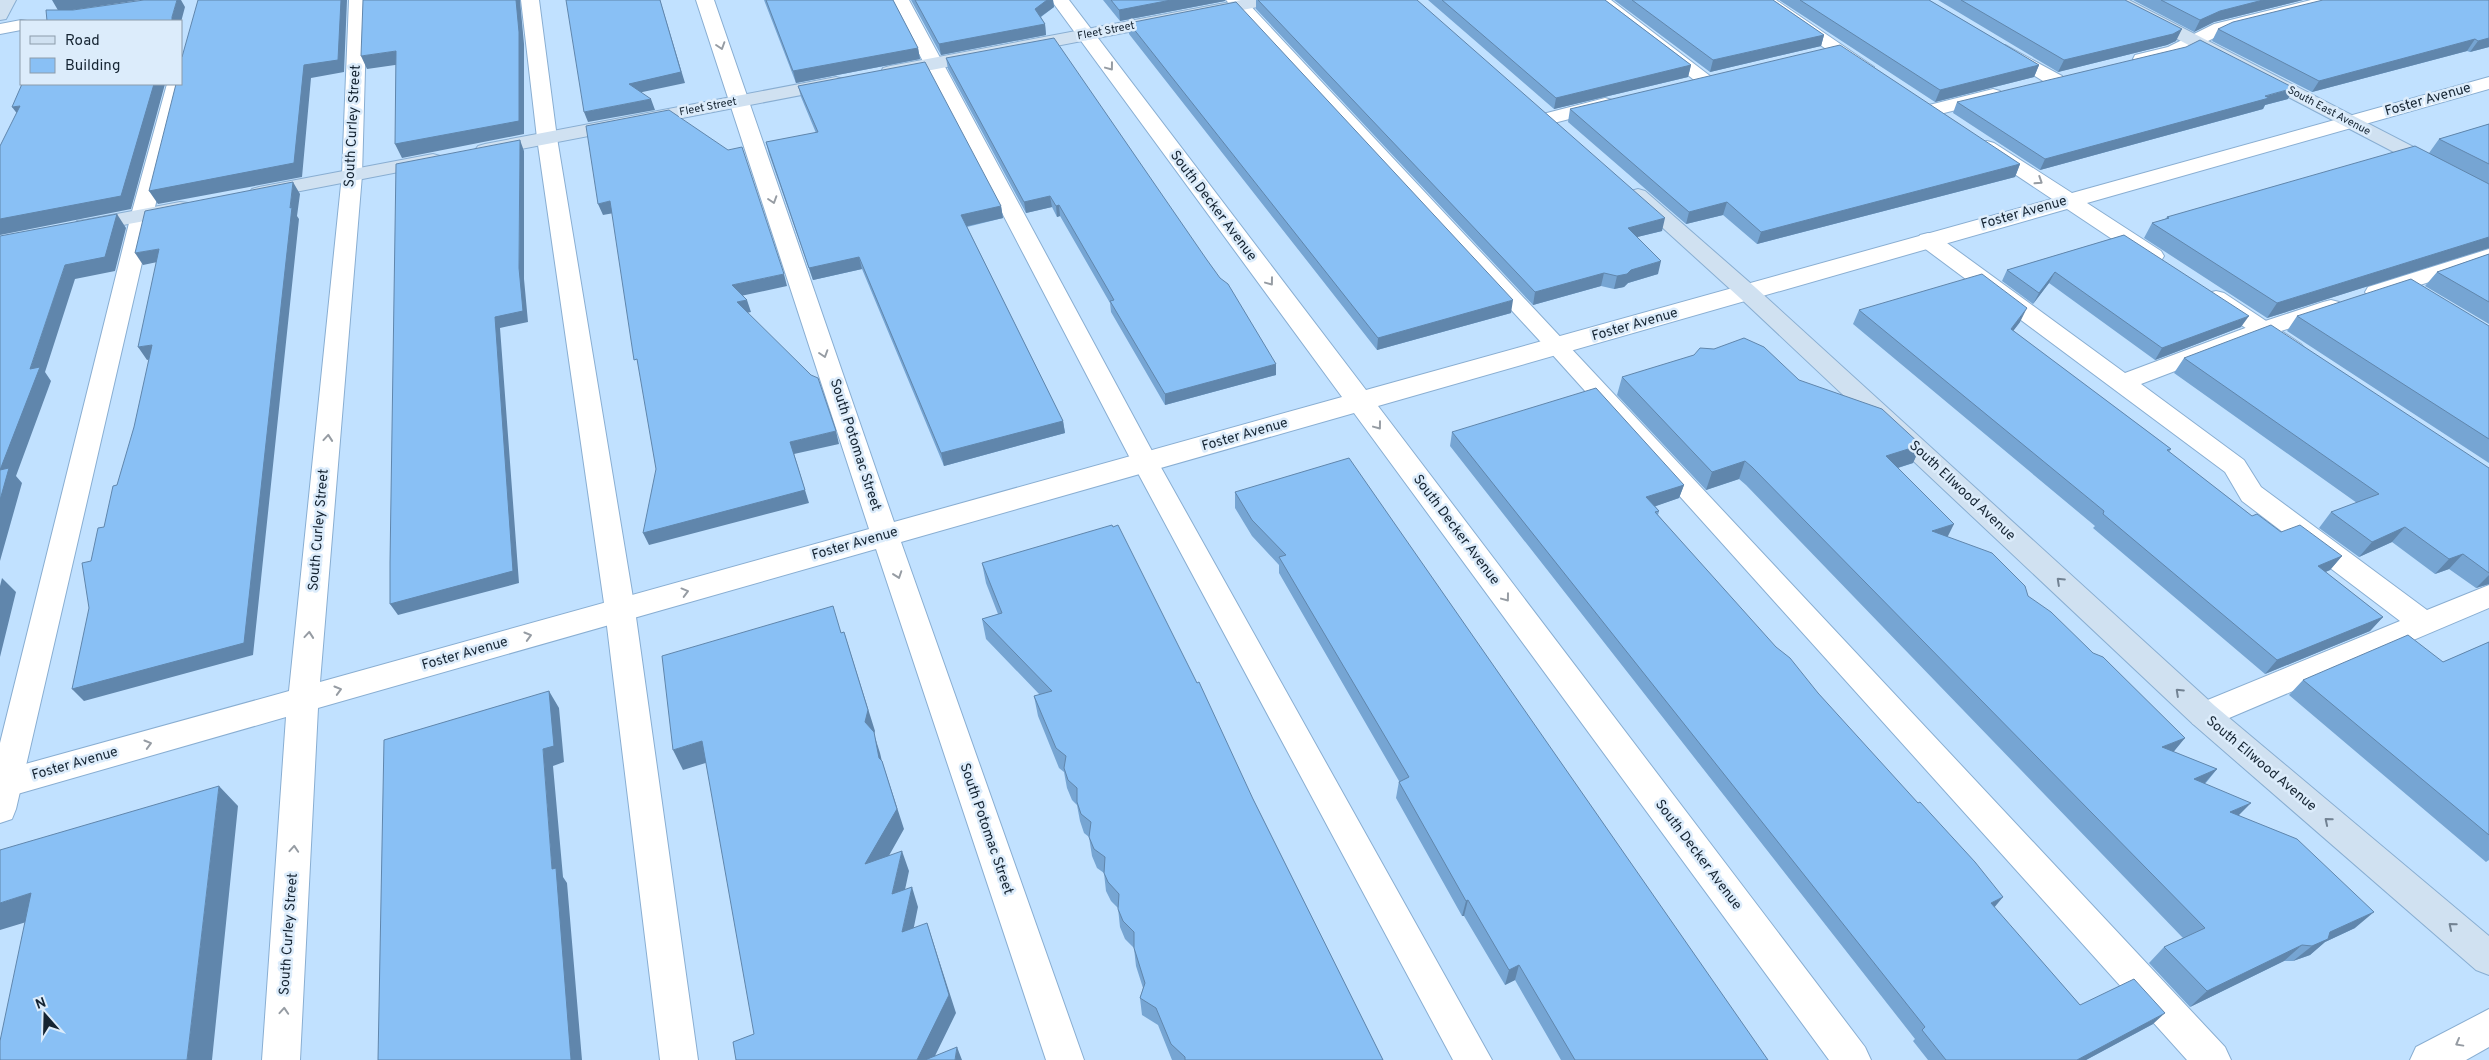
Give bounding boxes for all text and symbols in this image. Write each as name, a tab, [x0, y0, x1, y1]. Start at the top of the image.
street label: Fleet Street	[1076, 19, 1136, 43]
legend	[20, 20, 182, 85]
text: Road	[65, 32, 100, 51]
one-way arrow	[715, 42, 725, 50]
text: Building	[65, 57, 120, 76]
one-way arrow	[1104, 61, 1113, 71]
street label: South Curley Street	[341, 64, 365, 188]
street label: Foster Avenue	[2383, 80, 2473, 120]
street label: South East Avenue	[2285, 83, 2373, 139]
street label: Fleet Street	[678, 95, 738, 119]
street label: South Decker Avenue	[1166, 147, 1260, 265]
one-way arrow	[2033, 175, 2042, 184]
street label: Foster Avenue	[1979, 193, 2069, 233]
one-way arrow	[767, 196, 777, 204]
one-way arrow	[1264, 276, 1273, 286]
street label: Foster Avenue	[1590, 305, 1680, 345]
one-way arrow	[818, 350, 828, 358]
street label: South Potomac Street	[826, 377, 884, 513]
street label: Foster Avenue	[1200, 415, 1290, 455]
one-way arrow	[1372, 420, 1380, 429]
one-way arrow	[322, 434, 333, 442]
street label: South Ellwood Avenue	[1905, 437, 2019, 545]
street label: South Curley Street	[305, 468, 333, 592]
street label: South Decker Avenue	[1409, 471, 1503, 589]
street label: Foster Avenue	[810, 524, 900, 564]
one-way arrow	[893, 570, 903, 578]
one-way arrow	[2056, 578, 2065, 587]
one-way arrow	[680, 587, 689, 598]
one-way arrow	[1501, 592, 1509, 601]
one-way arrow	[304, 630, 315, 638]
one-way arrow	[524, 631, 532, 642]
street label: Foster Avenue	[420, 634, 510, 674]
one-way arrow	[333, 685, 342, 695]
one-way arrow	[2175, 689, 2184, 698]
street label: South Ellwood Avenue	[2202, 713, 2320, 815]
one-way arrow	[143, 739, 152, 749]
street label: Foster Avenue	[30, 744, 120, 784]
street label: South Potomac Street	[956, 761, 1016, 897]
street label: South Decker Avenue	[1651, 796, 1745, 914]
one-way arrow	[2325, 818, 2334, 827]
one-way arrow	[288, 845, 299, 853]
street label: South Curley Street	[276, 872, 302, 996]
one-way arrow	[2449, 924, 2458, 932]
north arrow	[20, 990, 70, 1040]
text: N	[33, 994, 49, 1014]
one-way arrow	[278, 1007, 289, 1015]
one-way arrow	[2455, 1037, 2464, 1047]

